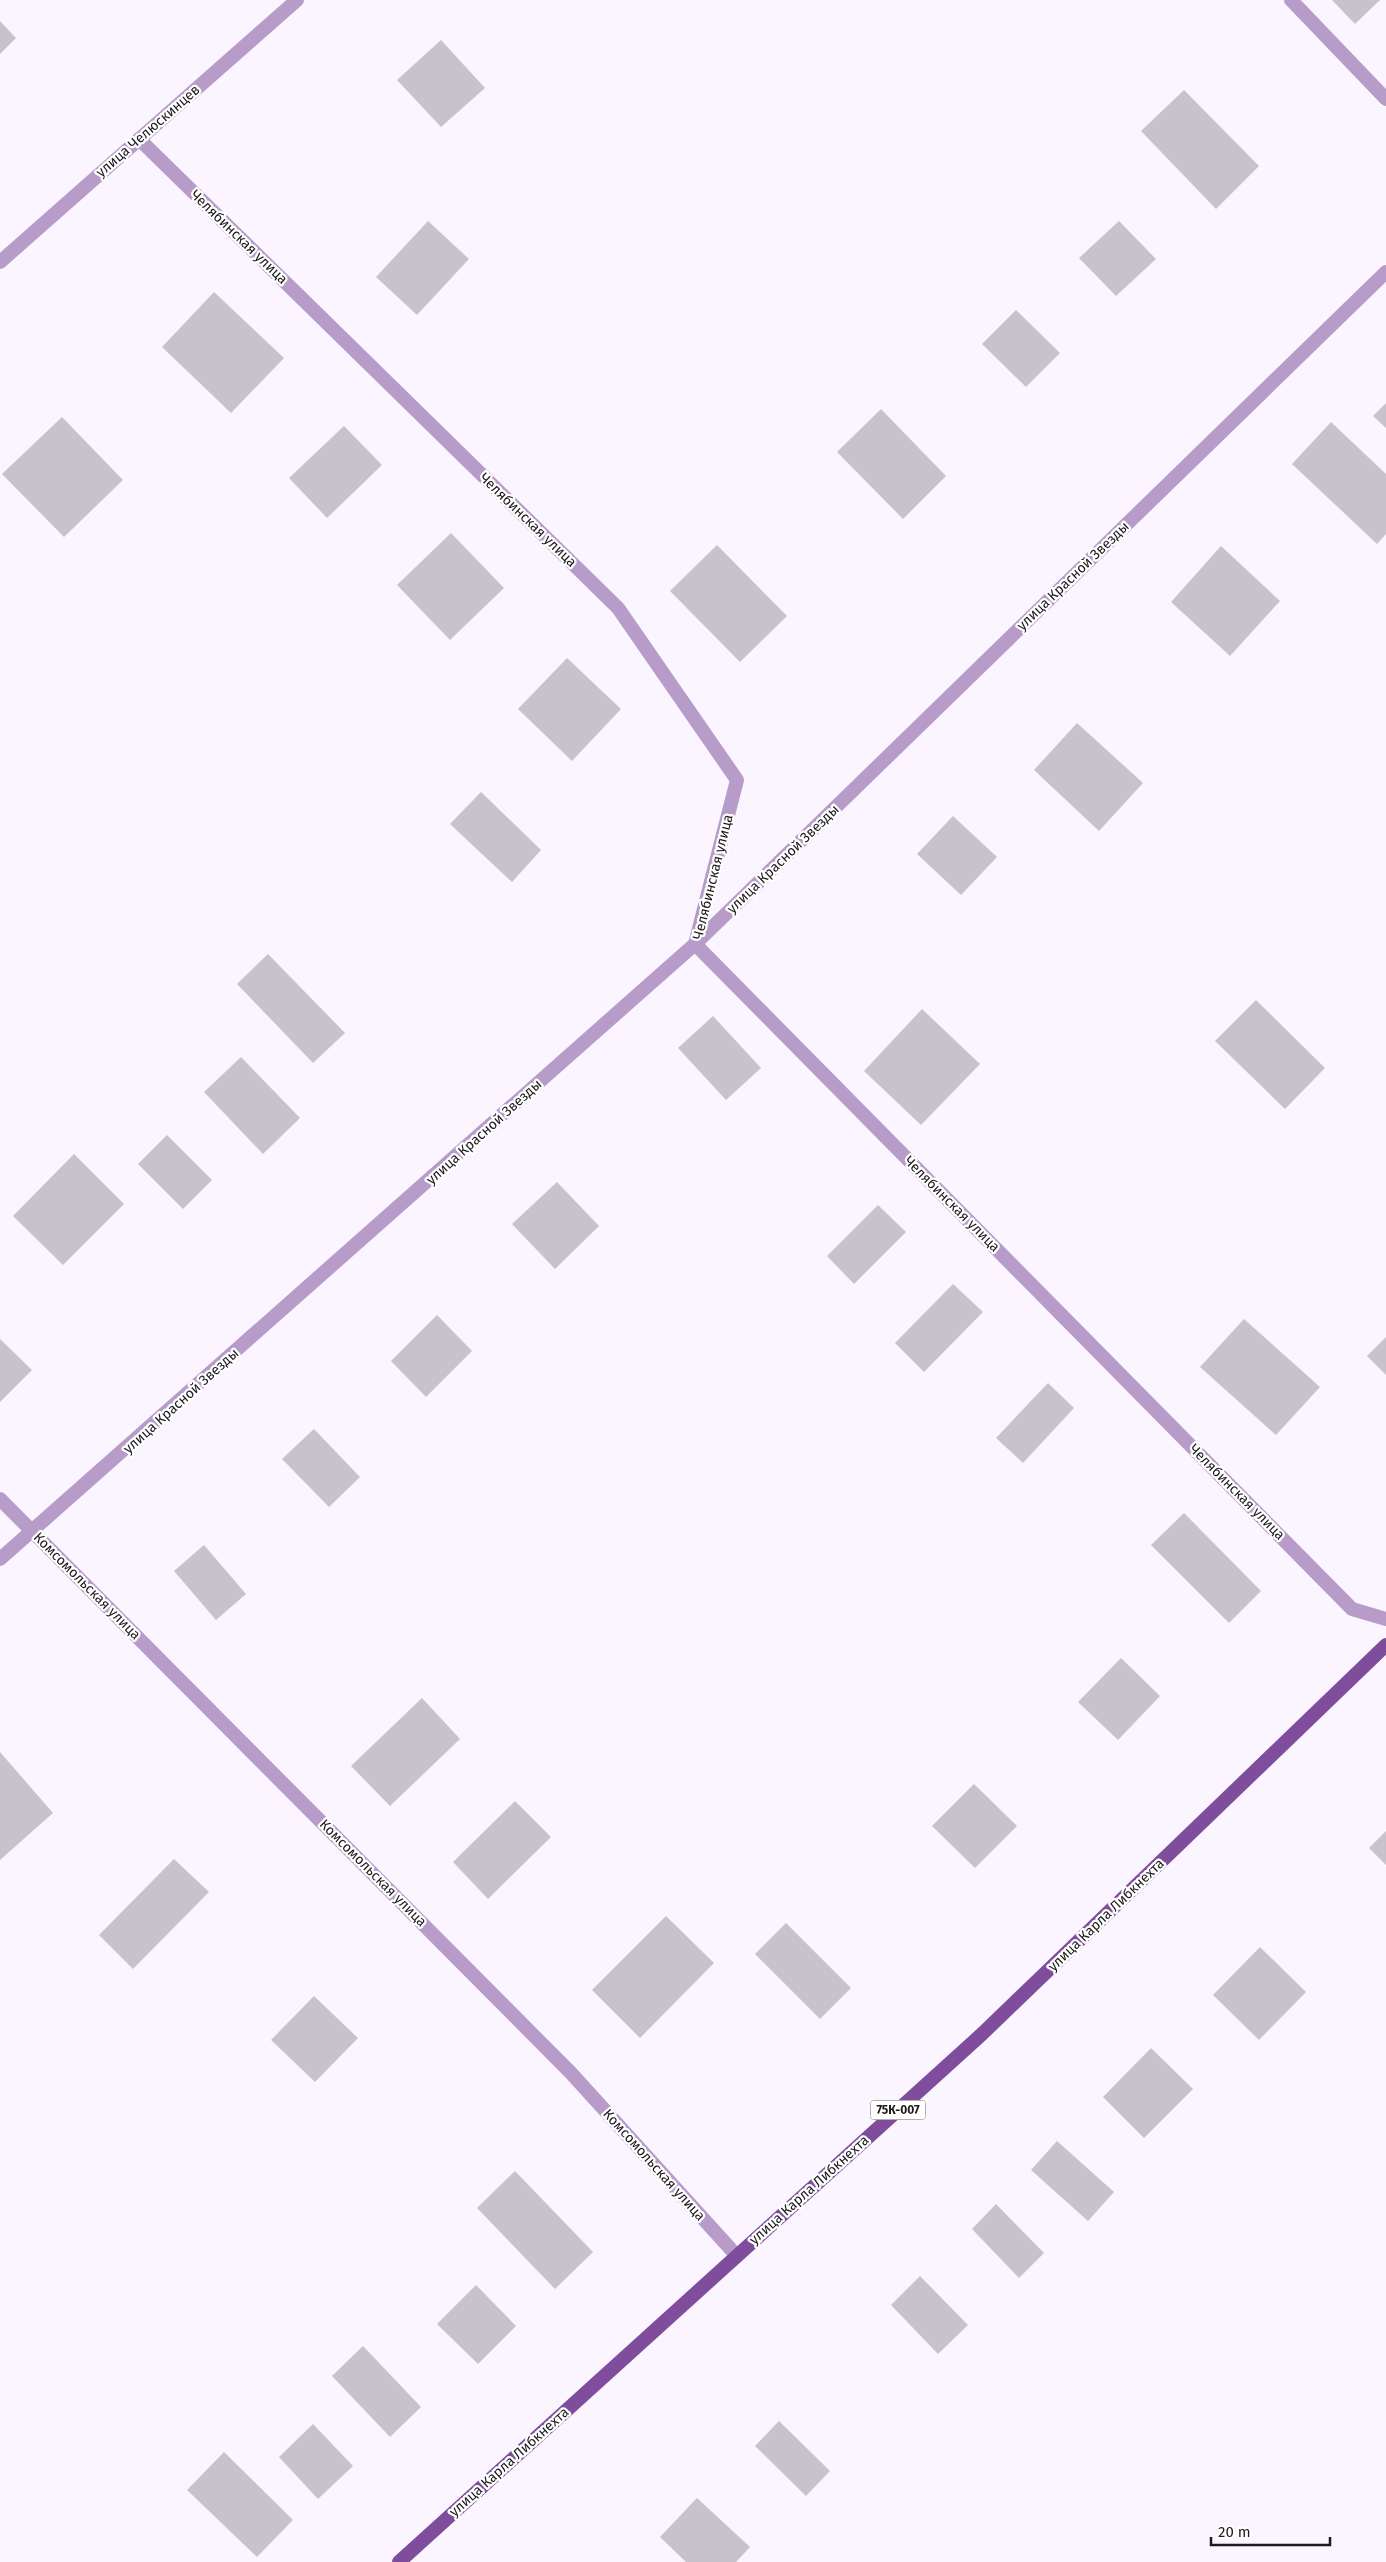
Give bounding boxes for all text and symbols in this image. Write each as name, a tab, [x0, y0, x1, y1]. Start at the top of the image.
street label: улица Челюскинцев	[93, 81, 203, 181]
street label: Челябинская улица	[187, 186, 291, 288]
street label: Челябинская улица	[476, 469, 580, 571]
street label: улица Красной Звезды	[1013, 518, 1133, 634]
street label: улица Красной Звезды	[723, 801, 843, 917]
street label: Челябинская улица	[689, 813, 737, 941]
street label: улица Красной Звезды	[423, 1076, 545, 1188]
street label: Челябинская улица	[901, 1153, 1003, 1255]
street label: улица Красной Звезды	[120, 1345, 242, 1457]
street label: Челябинская улица	[1186, 1441, 1288, 1543]
street label: Комсомольская улица	[30, 1529, 144, 1643]
street label: Комсомольская улица	[316, 1816, 430, 1930]
street label: улица Карла Либкнехта	[1044, 1855, 1168, 1975]
road number: 75К-007	[870, 2100, 926, 2120]
street label: Комсомольская улица	[599, 2106, 709, 2224]
street label: улица Карла Либкнехта	[746, 2132, 872, 2248]
street label: улица Карла Либкнехта	[446, 2404, 572, 2520]
scale bar	[1211, 2514, 1330, 2546]
text: 20 m	[1218, 2523, 1251, 2541]

